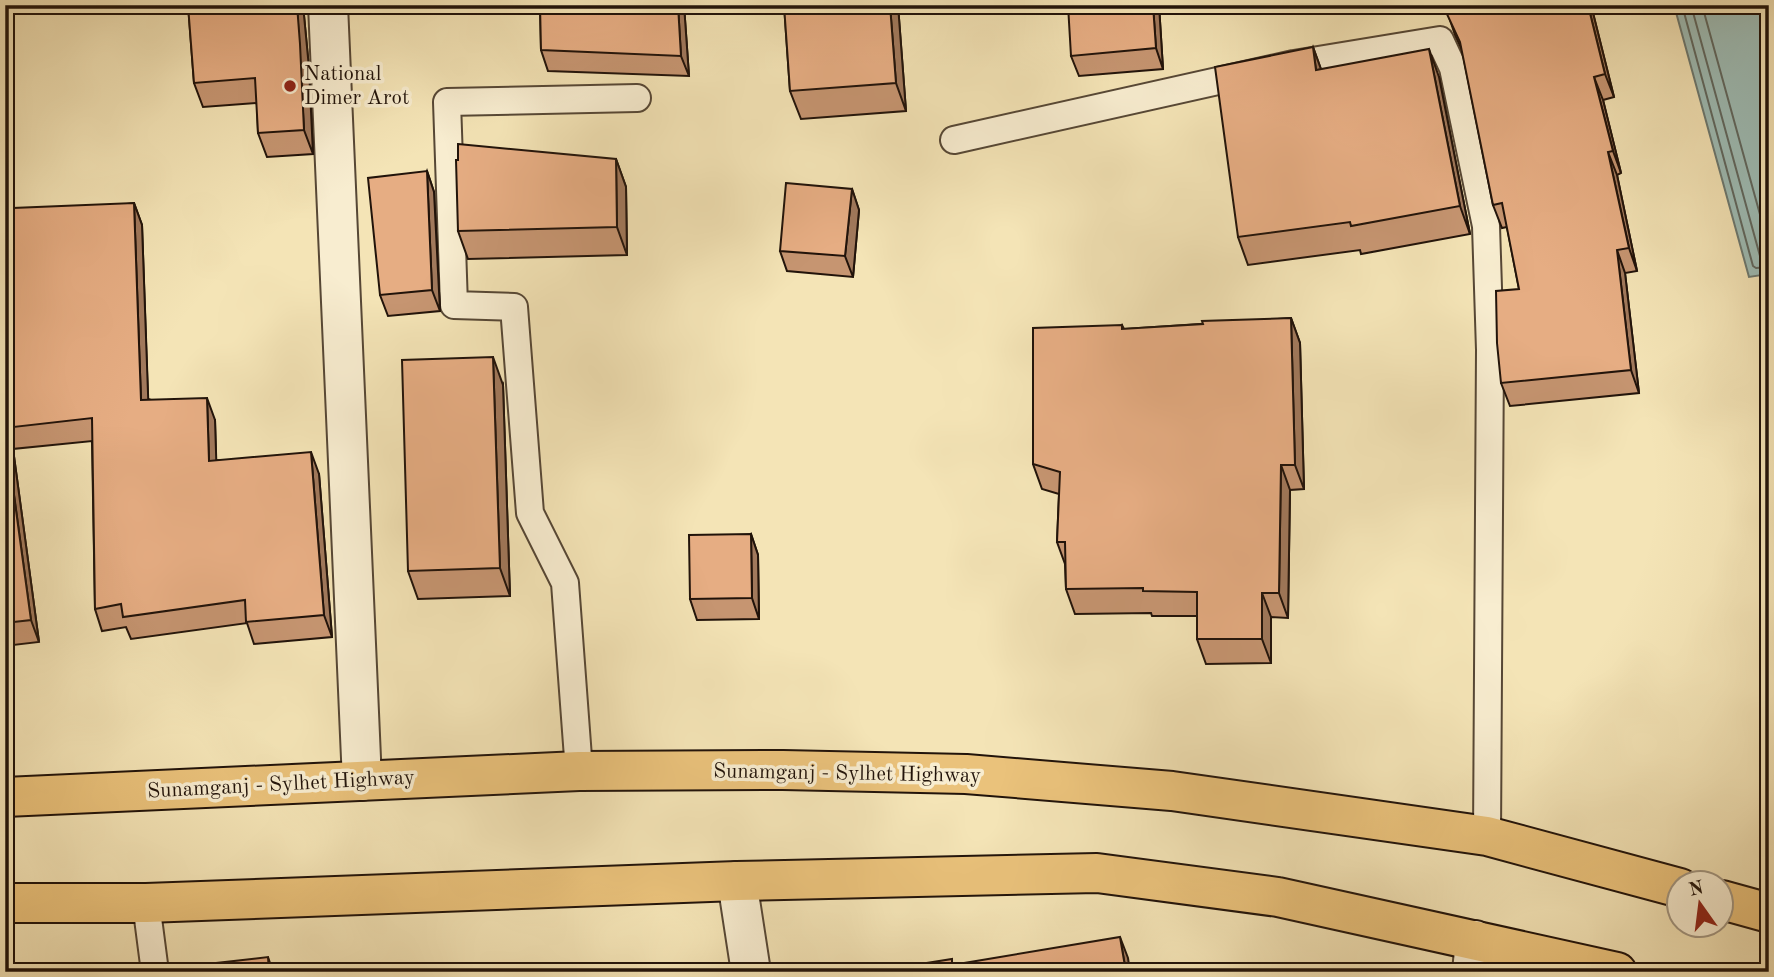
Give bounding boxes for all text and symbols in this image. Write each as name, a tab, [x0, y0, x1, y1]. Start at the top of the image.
place label: National Dimer Arot	[304, 64, 409, 109]
marker: National Dimer Arot	[282, 78, 298, 94]
street label: Sunamganj - Sylhet Highway	[713, 761, 981, 787]
street label: Sunamganj - Sylhet Highway	[147, 768, 415, 802]
north arrow	[1666, 869, 1736, 939]
text: N	[1687, 879, 1706, 901]

